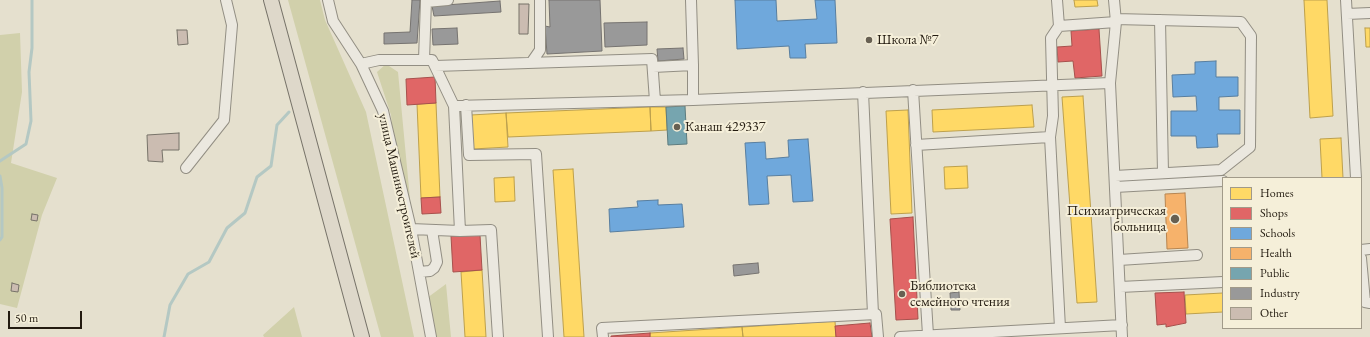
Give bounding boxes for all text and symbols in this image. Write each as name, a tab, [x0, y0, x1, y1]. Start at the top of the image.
place label: Школа №7	[877, 32, 938, 48]
marker: Школа №7	[864, 35, 874, 45]
street label: улица Машиностроителей	[374, 112, 424, 260]
place label: Канаш 429337	[685, 119, 766, 135]
marker: Канаш 429337	[672, 122, 682, 132]
legend	[1222, 177, 1362, 329]
text: Homes	[1260, 185, 1294, 201]
place label: Психиатрическая больница	[1067, 203, 1166, 236]
text: Shops	[1260, 205, 1288, 221]
marker: Психиатрическая больница	[1169, 213, 1181, 225]
text: Schools	[1260, 225, 1295, 241]
text: Health	[1260, 245, 1292, 261]
text: Public	[1260, 265, 1290, 281]
place label: Библиотека семейного чтения	[910, 278, 1010, 310]
text: Industry	[1260, 285, 1300, 301]
marker: Библиотека семейного чтения	[897, 289, 907, 299]
scale bar	[10, 303, 84, 329]
text: Other	[1260, 305, 1288, 321]
text: 50 m	[15, 310, 38, 326]

